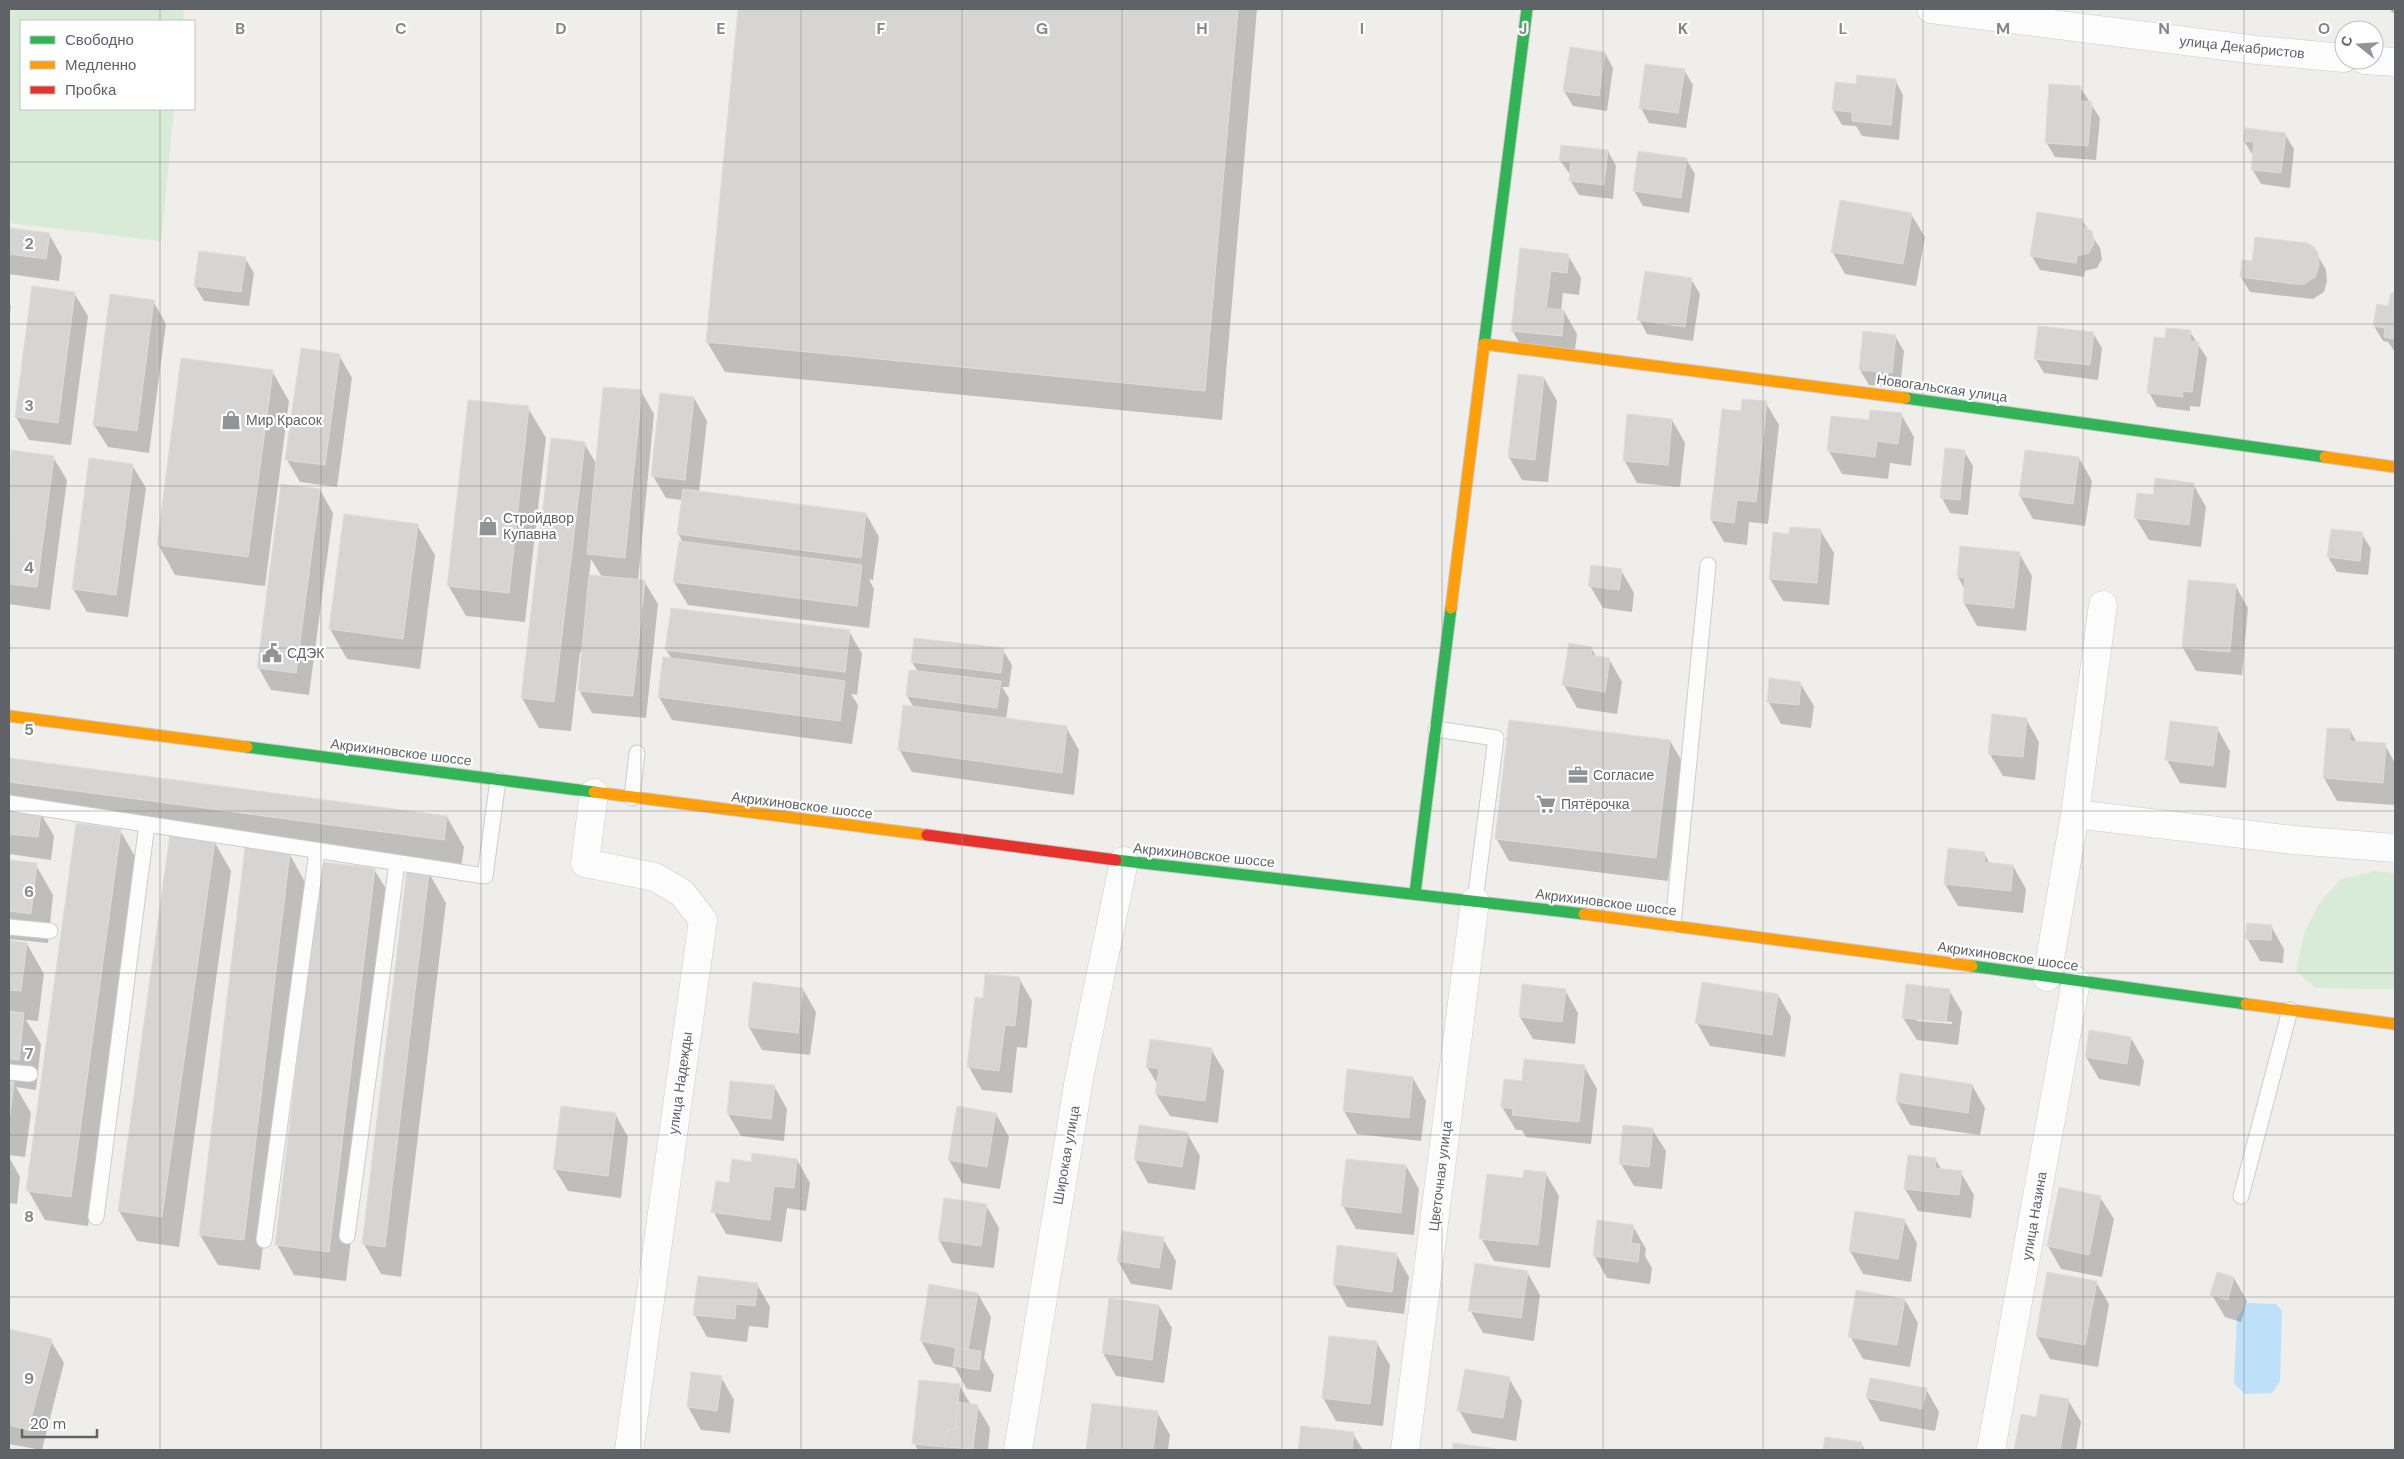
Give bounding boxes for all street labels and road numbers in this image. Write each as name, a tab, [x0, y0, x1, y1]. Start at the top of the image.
street label: улица Декабристов	[2178, 31, 2306, 63]
street label: Новогальская улица	[1875, 370, 2009, 406]
street label: Акрихиновское шоссе	[329, 734, 473, 770]
street label: Акрихиновское шоссе	[730, 787, 874, 823]
street label: Акрихиновское шоссе	[1132, 839, 1276, 871]
street label: Акрихиновское шоссе	[1534, 884, 1678, 920]
street label: Акрихиновское шоссе	[1936, 937, 2080, 975]
street label: улица Надежды	[664, 1030, 696, 1136]
street label: Широкая улица	[1048, 1104, 1084, 1206]
street label: Цветочная улица	[1424, 1119, 1456, 1232]
street label: улица Назина	[2017, 1170, 2051, 1262]

